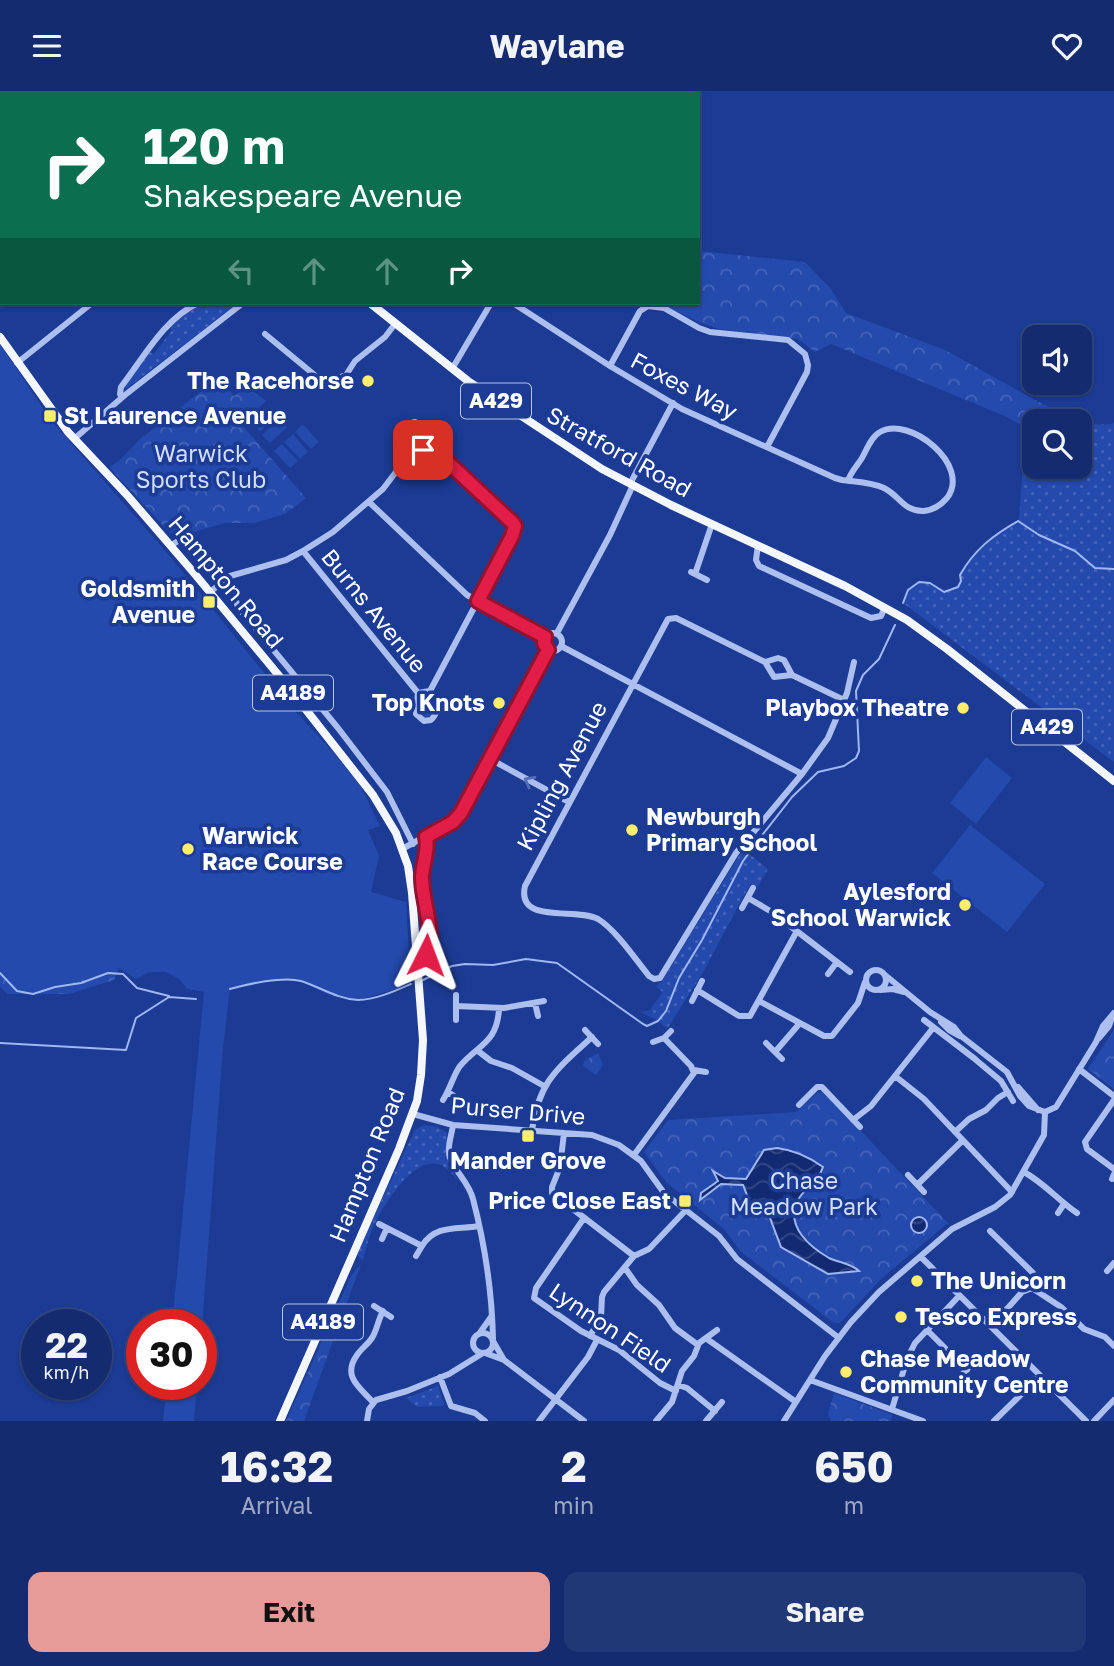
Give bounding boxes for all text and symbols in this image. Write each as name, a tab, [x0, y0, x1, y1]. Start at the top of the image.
icon: menu	[28, 27, 66, 65]
text: Waylane	[489, 27, 625, 65]
icon: heart	[1048, 27, 1086, 65]
text: 120 m	[143, 116, 285, 175]
icon: right	[28, 119, 119, 210]
text: Shakespeare Avenue	[143, 176, 462, 214]
icon: left	[222, 252, 260, 290]
icon: ahead	[295, 252, 333, 290]
icon: ahead	[368, 252, 406, 290]
icon: right	[441, 252, 479, 290]
map controls	[1022, 325, 1092, 479]
button: sound	[1022, 325, 1092, 395]
street label: Foxes Way	[626, 345, 743, 425]
place label: The Racehorse	[187, 366, 354, 394]
marker: The Racehorse	[360, 373, 376, 389]
road number: A429	[461, 383, 531, 419]
street label: Stratford Road	[542, 400, 697, 502]
place label: St Laurence Avenue	[64, 401, 286, 429]
marker: St Laurence Avenue	[42, 408, 58, 424]
button: search	[1022, 409, 1092, 479]
pin	[393, 420, 453, 480]
icon: arrive	[404, 431, 442, 469]
park label: Warwick Sports Club	[136, 439, 266, 493]
street label: Hampton Road	[163, 509, 290, 653]
street label: Burns Avenue	[316, 543, 433, 678]
place label: Goldsmith Avenue	[80, 574, 195, 628]
marker: Goldsmith Avenue	[201, 594, 217, 610]
road number: A4189	[253, 675, 333, 711]
place label: Top Knots	[372, 688, 485, 716]
place label: Playbox Theatre	[765, 693, 949, 721]
marker: Top Knots	[491, 695, 507, 711]
street label: Kipling Avenue	[510, 696, 612, 855]
marker: Playbox Theatre	[955, 700, 971, 716]
road number: A429	[1012, 709, 1082, 745]
one-way arrow	[524, 775, 537, 789]
place label: Newburgh Primary School	[646, 802, 817, 856]
place label: Warwick Race Course	[202, 821, 343, 875]
marker: Newburgh Primary School	[624, 822, 640, 838]
marker: Warwick Race Course	[180, 841, 196, 857]
place label: Aylesford School Warwick	[771, 877, 952, 931]
marker: Aylesford School Warwick	[957, 897, 973, 913]
position arrow	[389, 918, 463, 992]
street label: Hampton Road	[322, 1083, 410, 1246]
street label: Purser Drive	[450, 1090, 587, 1130]
marker: Mander Grove	[520, 1128, 536, 1144]
place label: Mander Grove	[450, 1146, 606, 1174]
park label: Chase Meadow Park	[730, 1166, 878, 1220]
place label: Price Close East	[488, 1186, 671, 1214]
marker: Price Close East	[677, 1193, 693, 1209]
place label: The Unicorn	[931, 1266, 1066, 1294]
marker: The Unicorn	[909, 1273, 925, 1289]
street label: Lynnon Field	[544, 1276, 677, 1378]
place label: Tesco Express	[915, 1302, 1077, 1330]
road number: A4189	[283, 1305, 363, 1339]
speed limit sign: 30	[126, 1309, 217, 1400]
marker: Tesco Express	[893, 1309, 909, 1325]
text: 22	[45, 1324, 88, 1366]
place label: Chase Meadow Community Centre	[860, 1344, 1068, 1398]
text: km/h	[44, 1361, 89, 1383]
marker: Chase Meadow Community Centre	[838, 1364, 854, 1380]
text: 16:32	[220, 1441, 333, 1491]
text: 2	[561, 1441, 587, 1491]
text: 650	[814, 1441, 894, 1491]
text: Arrival	[241, 1491, 313, 1519]
text: min	[553, 1491, 594, 1519]
text: m	[844, 1491, 864, 1519]
button: Exit	[28, 1572, 550, 1652]
button: Share	[564, 1572, 1086, 1652]

